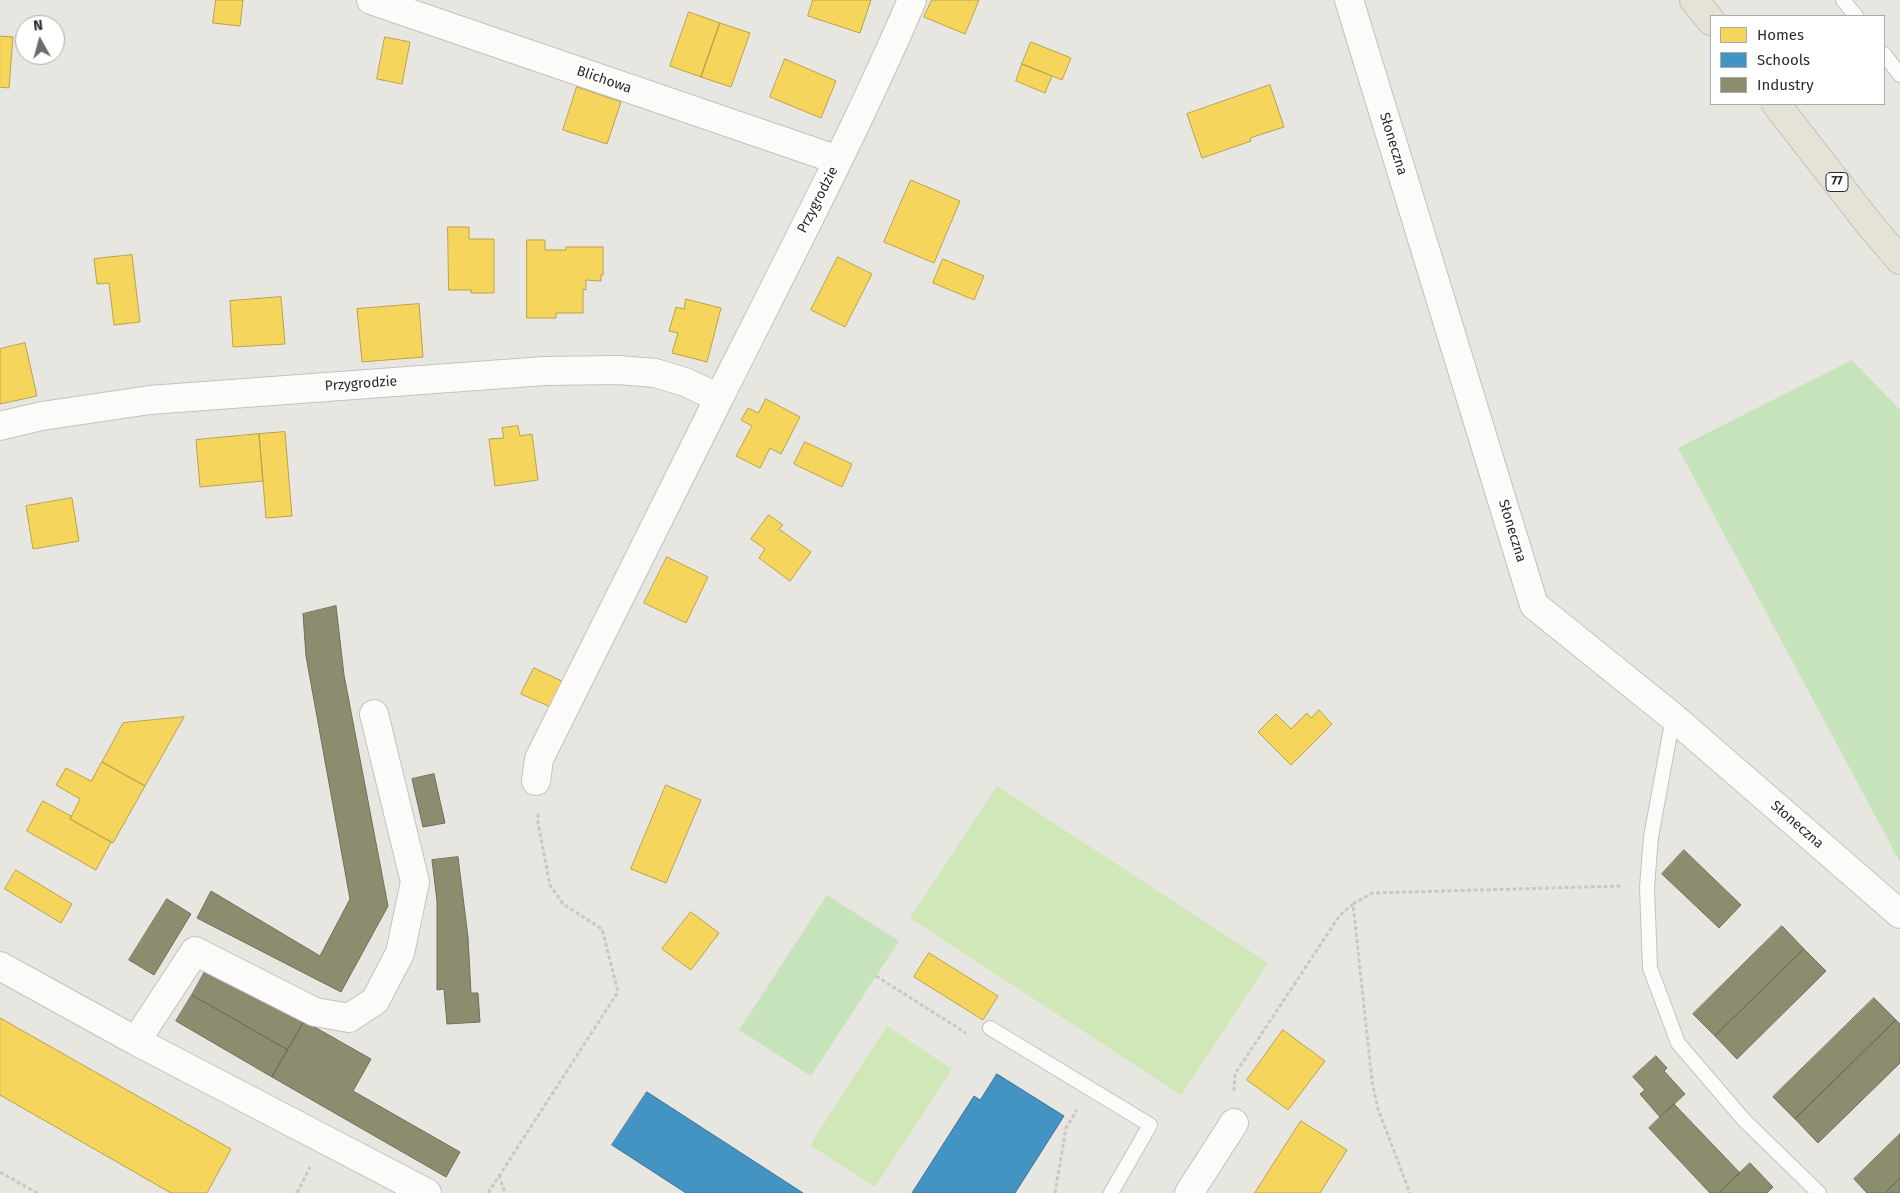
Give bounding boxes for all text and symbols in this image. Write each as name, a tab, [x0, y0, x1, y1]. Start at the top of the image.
north arrow	[15, 15, 65, 65]
legend	[1710, 15, 1885, 105]
text: N	[33, 17, 44, 35]
text: Homes	[1757, 26, 1804, 44]
text: Schools	[1757, 51, 1810, 69]
street label: Blichowa	[574, 63, 634, 97]
text: Industry	[1757, 76, 1814, 94]
street label: Słoneczna	[1376, 111, 1410, 177]
street label: Przygrodzie	[794, 164, 842, 236]
road number: 77	[1826, 172, 1848, 192]
street label: Przygrodzie	[324, 373, 398, 395]
street label: Słoneczna	[1495, 498, 1529, 564]
street label: Słoneczna	[1767, 798, 1827, 852]

